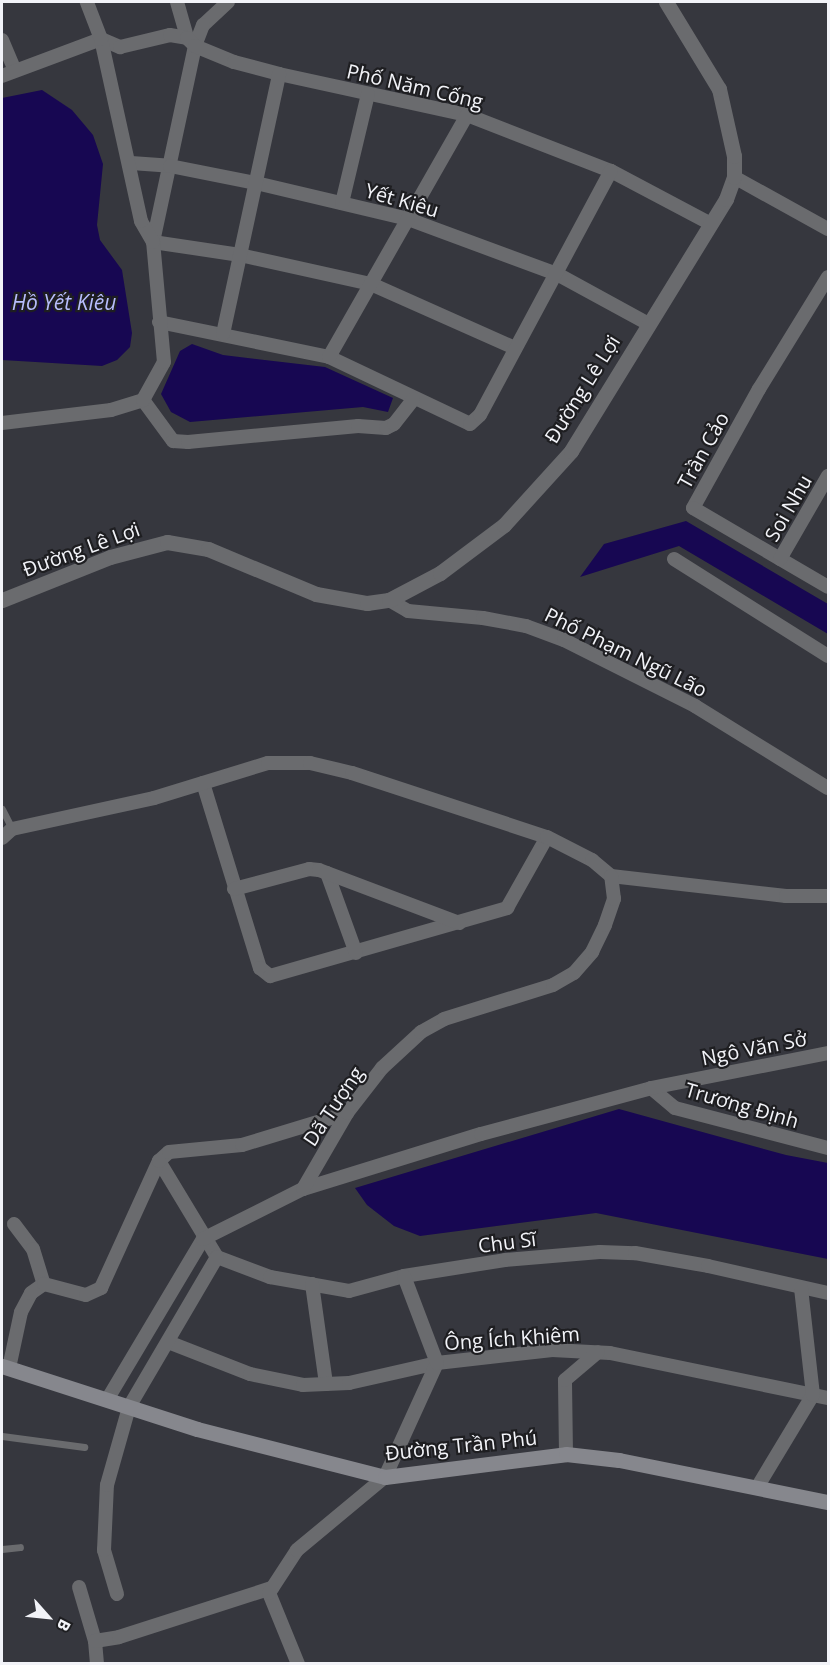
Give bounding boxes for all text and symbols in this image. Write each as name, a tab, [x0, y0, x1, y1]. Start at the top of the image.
street label: Phố Năm Cống	[345, 59, 485, 113]
street label: Yết Kiêu	[362, 178, 442, 222]
water label: Hồ Yết Kiêu	[12, 289, 116, 315]
street label: Đường Lê Lợi	[539, 331, 625, 447]
street label: Trần Cảo	[672, 408, 734, 492]
street label: Soi Nhu	[759, 470, 817, 546]
street label: Đường Lê Lợi	[19, 517, 143, 581]
street label: Phố Phạm Ngũ Lão	[541, 602, 711, 702]
street label: Ngô Văn Sở	[699, 1026, 809, 1070]
street label: Dã Tượng	[298, 1062, 368, 1150]
street label: Trương Định	[682, 1077, 802, 1133]
street label: Chu Sĩ	[477, 1227, 537, 1257]
street label: Ông Ích Khiêm	[443, 1321, 581, 1355]
street label: Đường Trần Phú	[384, 1425, 538, 1465]
north arrow	[18, 1587, 78, 1647]
text: B	[52, 1615, 76, 1635]

